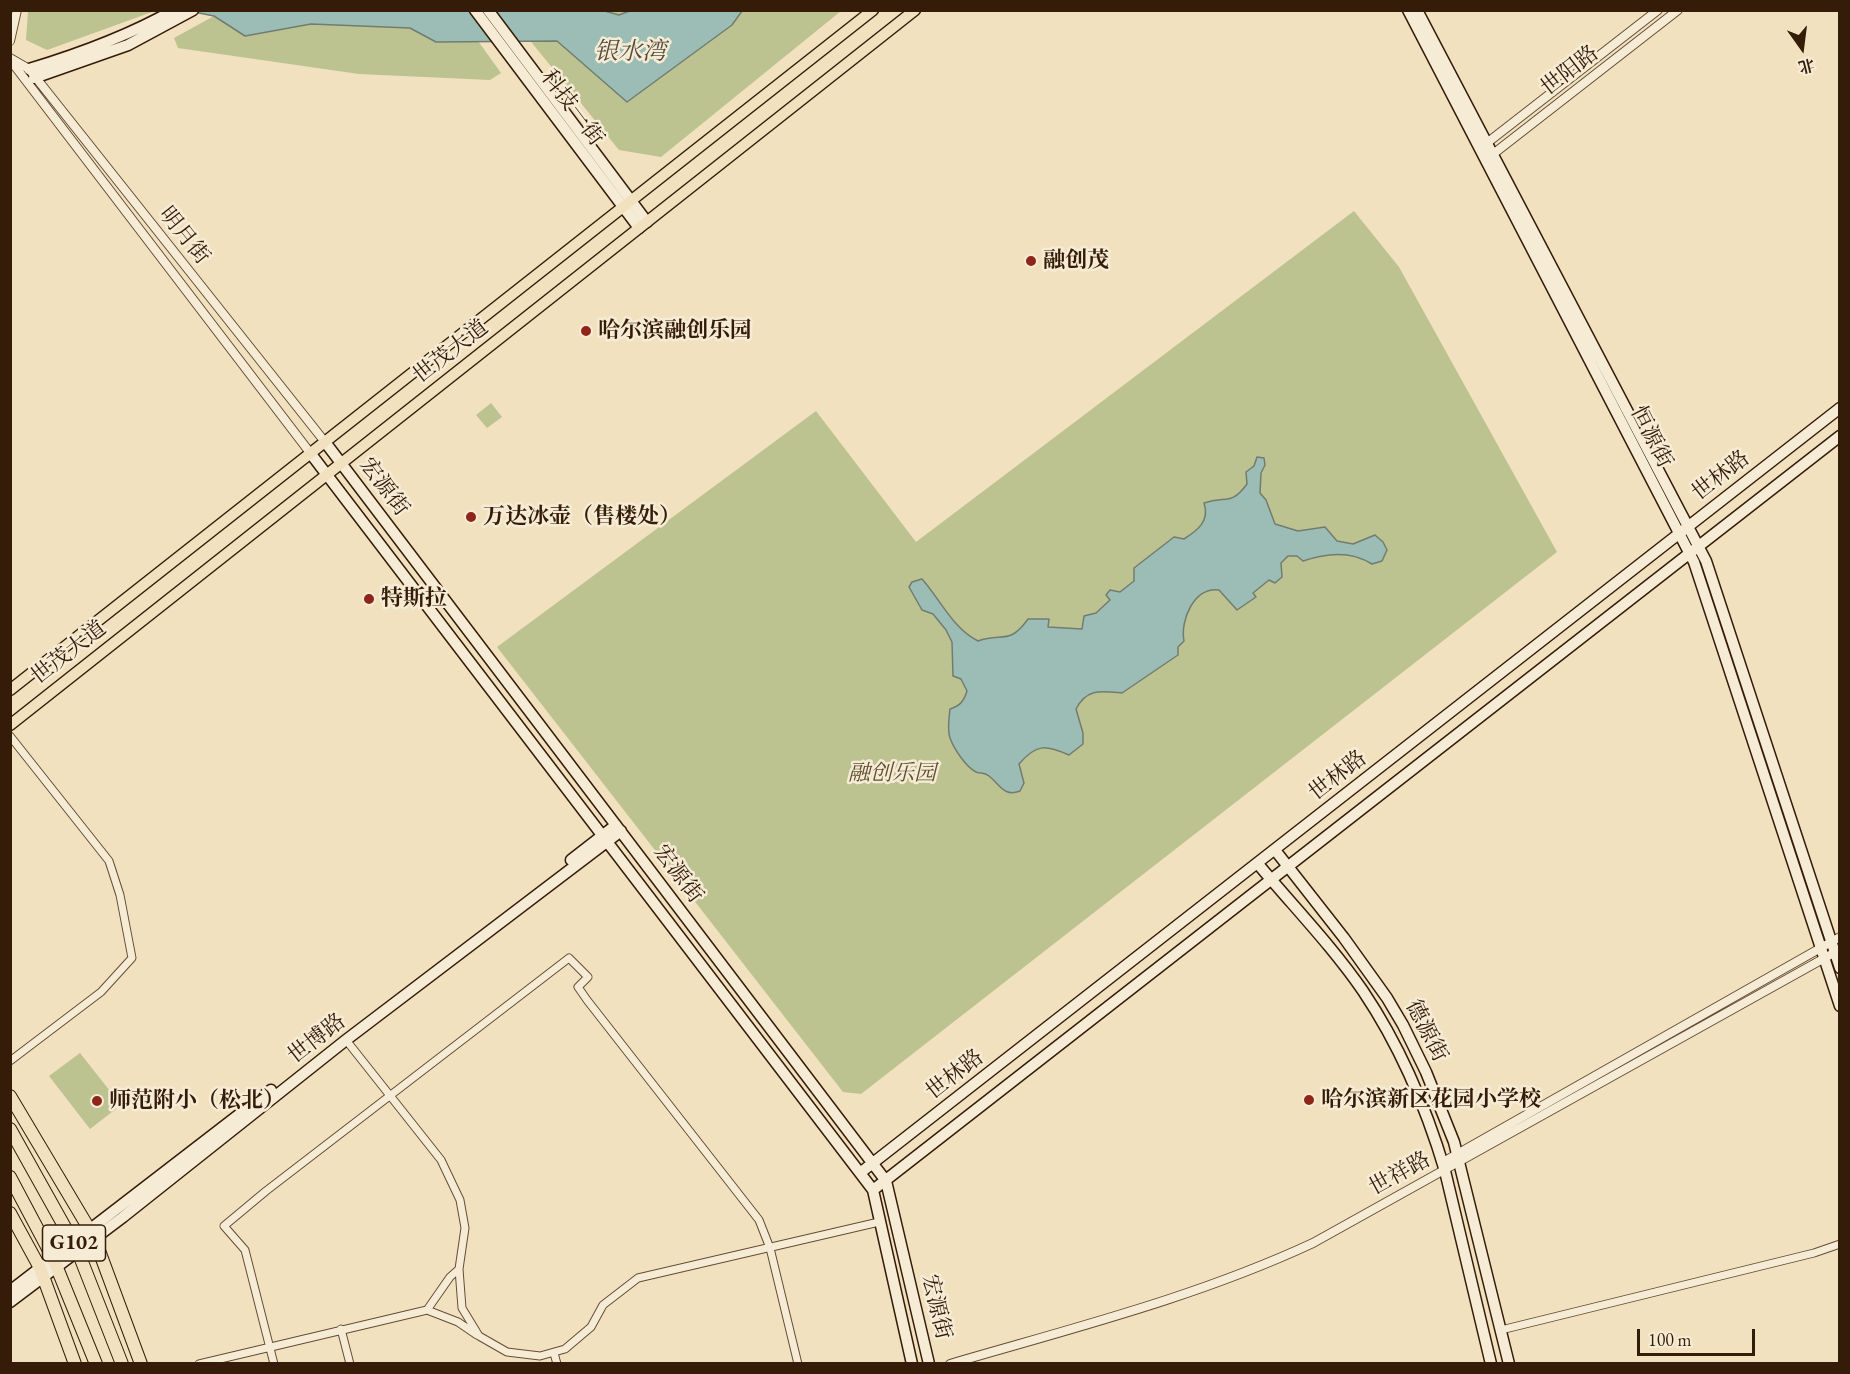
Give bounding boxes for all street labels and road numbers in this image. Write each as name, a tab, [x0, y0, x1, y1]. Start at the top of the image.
street label: 世阳路	[1536, 40, 1604, 102]
street label: 科技一街	[535, 65, 609, 151]
street label: 明月街	[153, 202, 215, 270]
street label: 世茂大道	[408, 315, 494, 389]
street label: 恒源街	[1624, 402, 1678, 472]
street label: 世林路	[1687, 445, 1755, 507]
street label: 宏源街	[354, 453, 414, 521]
street label: 世茂大道	[26, 616, 112, 690]
street label: 世林路	[1304, 745, 1372, 807]
street label: 宏源街	[648, 840, 708, 908]
street label: 德源街	[1399, 996, 1453, 1066]
street label: 世博路	[283, 1008, 351, 1070]
street label: 世林路	[921, 1044, 989, 1106]
street label: 世祥路	[1365, 1146, 1435, 1202]
road number: G102	[42, 1225, 106, 1261]
street label: 宏源街	[916, 1272, 956, 1342]

